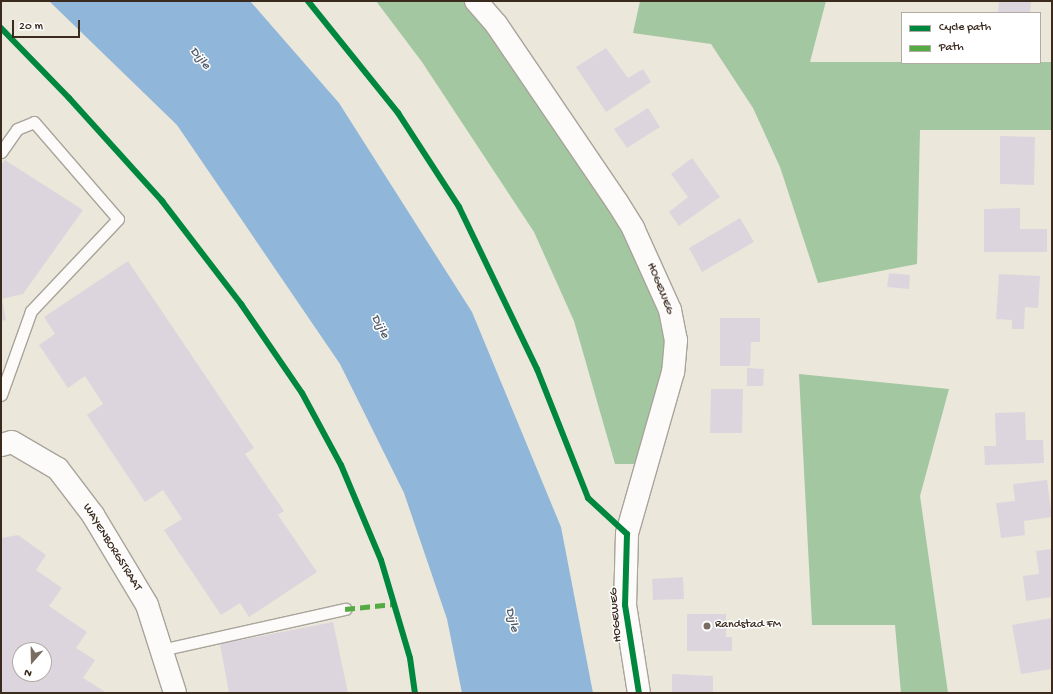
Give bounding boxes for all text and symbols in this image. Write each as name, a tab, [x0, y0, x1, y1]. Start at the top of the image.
scale bar	[14, 12, 82, 38]
legend	[901, 12, 1041, 64]
text: 20 m	[19, 20, 43, 34]
text: Cycle path	[939, 21, 991, 35]
text: Path	[939, 41, 964, 55]
water label: Dijle	[185, 45, 213, 73]
street label: HOGEWEG	[642, 261, 676, 317]
water label: Dijle	[366, 312, 392, 342]
street label: WAYENBORGSTRAAT	[78, 502, 144, 594]
street label: HOGEWEG	[607, 587, 627, 643]
water label: Dijle	[500, 606, 522, 634]
place label: Randstad FM	[715, 619, 781, 633]
marker: Randstad FM	[702, 621, 712, 631]
north arrow	[12, 642, 52, 682]
text: N	[23, 665, 34, 679]

